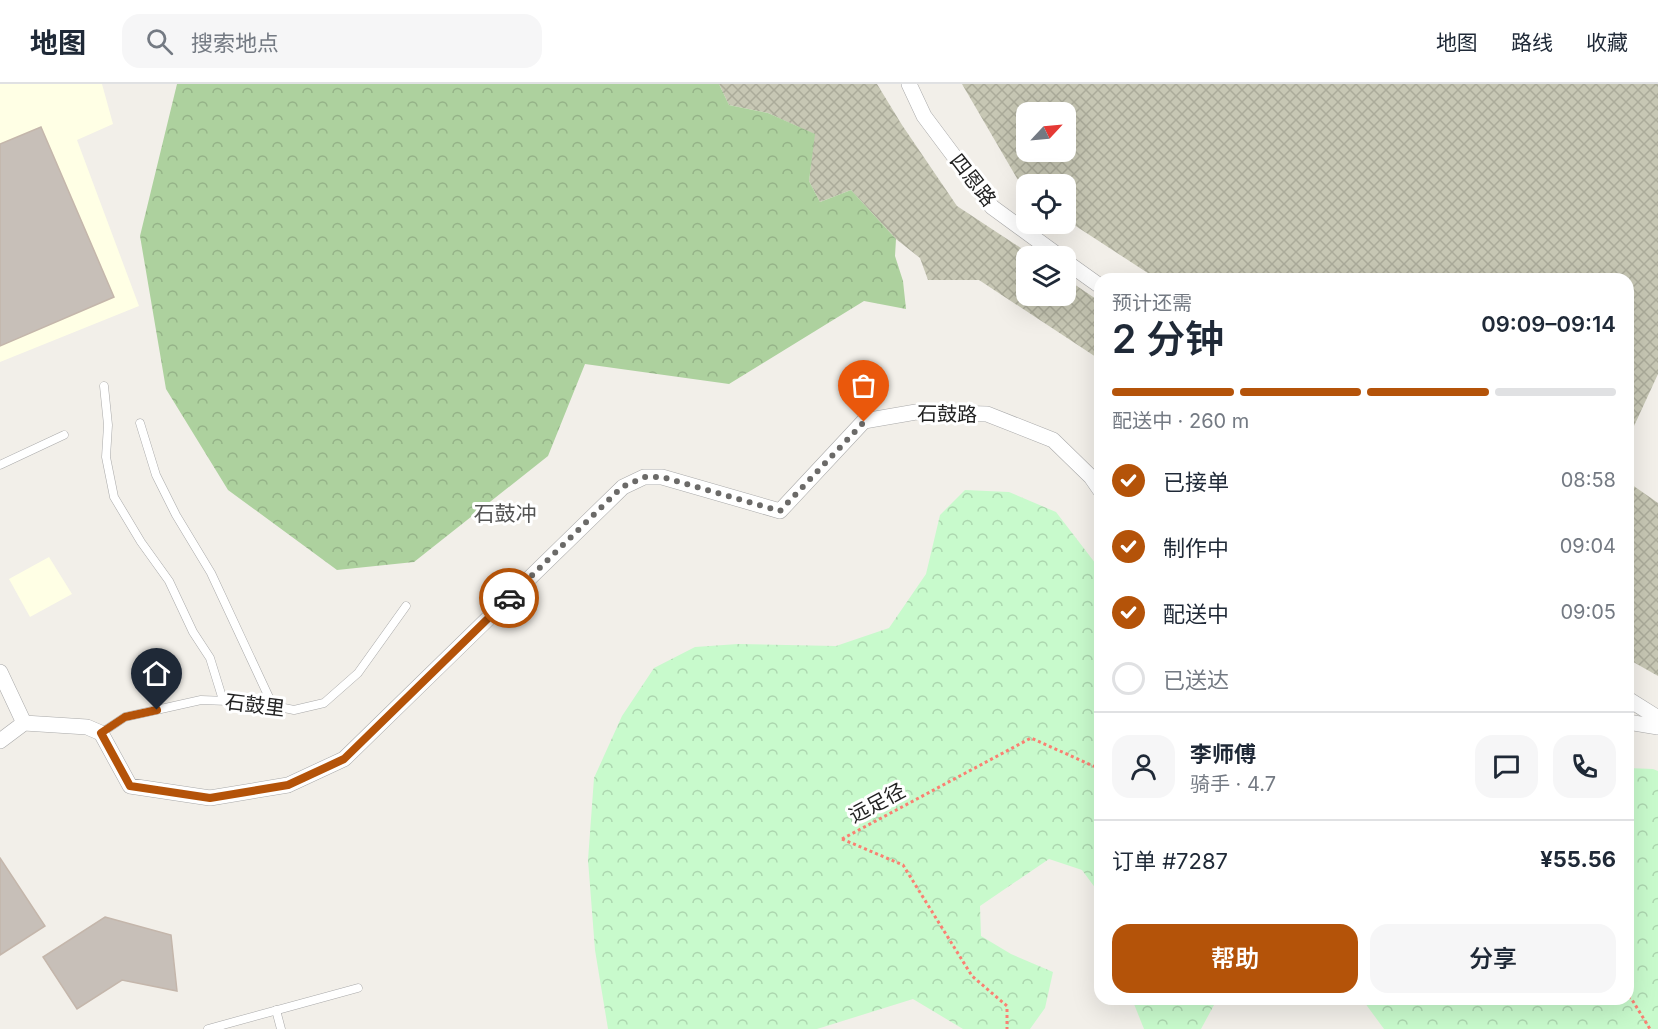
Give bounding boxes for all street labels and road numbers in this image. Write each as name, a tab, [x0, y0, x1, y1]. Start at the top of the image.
street label: 四恩路	[945, 149, 1001, 211]
street label: 石鼓路	[917, 401, 977, 427]
street label: 石鼓里	[224, 689, 286, 721]
street label: 远足径	[845, 778, 909, 828]

